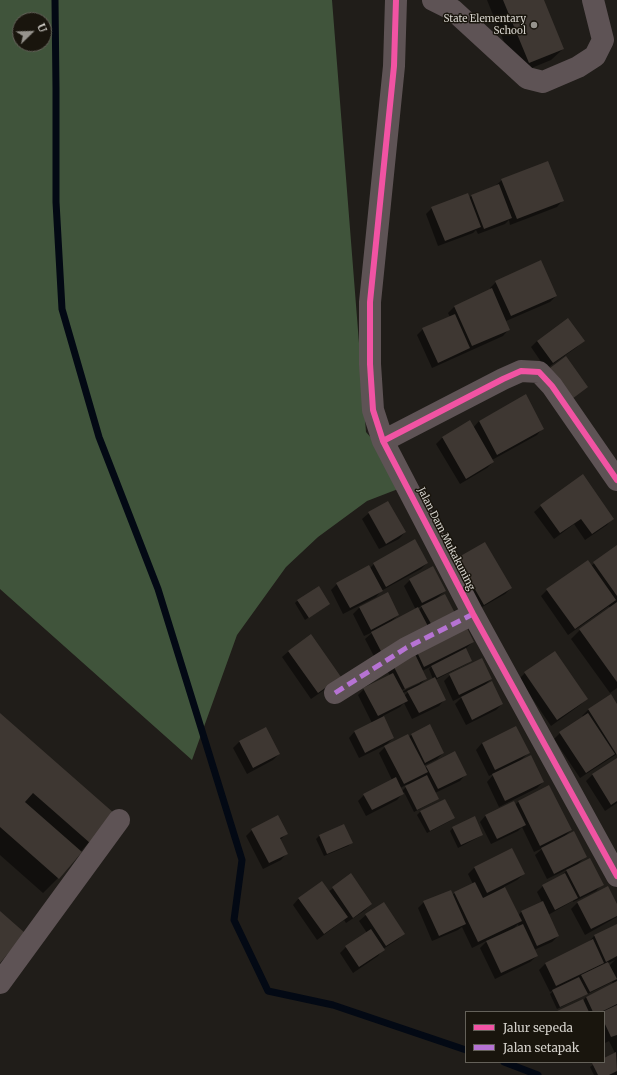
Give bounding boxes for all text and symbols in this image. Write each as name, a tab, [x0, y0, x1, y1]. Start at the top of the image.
north arrow	[12, 12, 52, 52]
place label: State Elementary School	[443, 13, 526, 36]
marker: State Elementary School	[529, 20, 539, 30]
text: U	[34, 21, 50, 34]
street label: Jalan Dam Mukakuning	[415, 486, 477, 592]
legend	[465, 1011, 605, 1063]
text: Jalur sepeda	[503, 1020, 573, 1035]
text: Jalan setapak	[503, 1040, 579, 1055]

